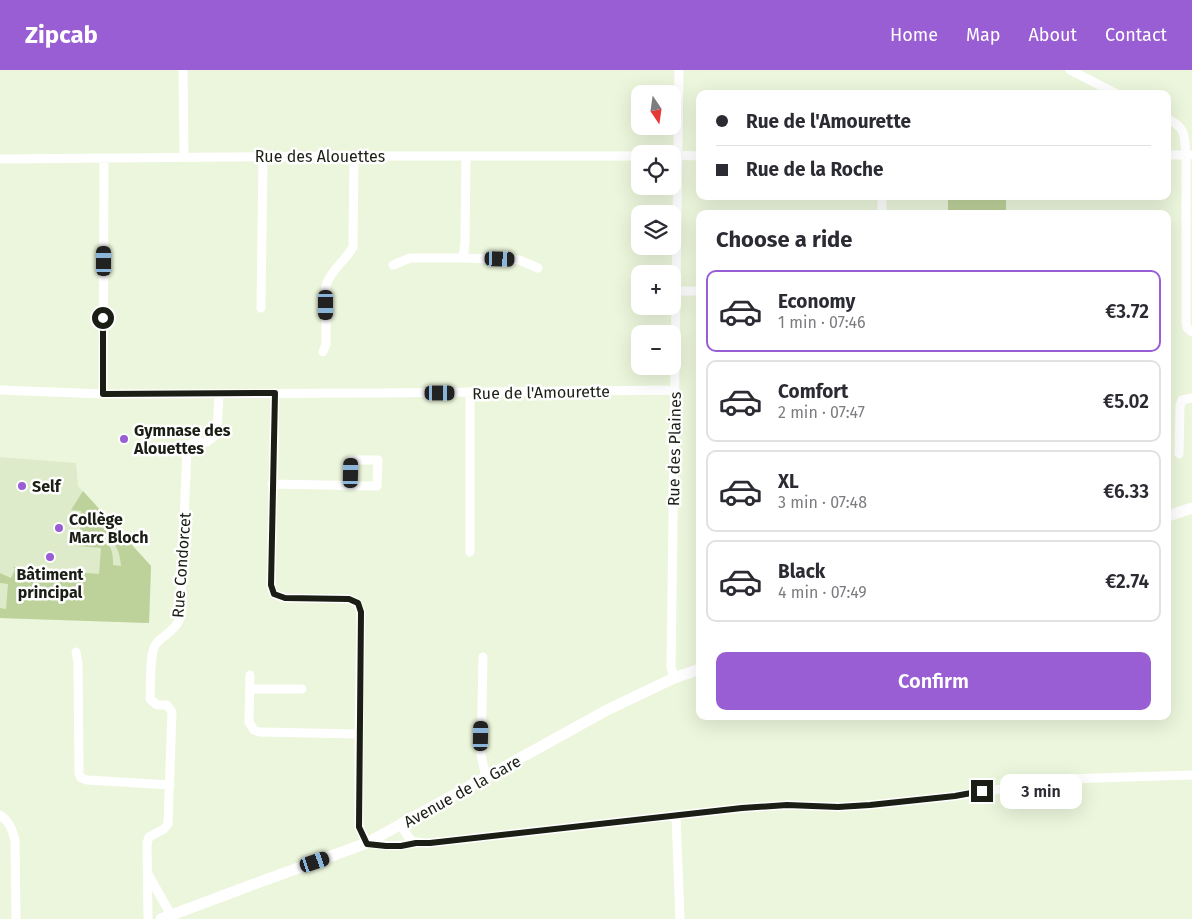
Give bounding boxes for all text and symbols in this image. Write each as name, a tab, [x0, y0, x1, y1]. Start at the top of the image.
text: Zipcab	[25, 21, 98, 49]
text: Home	[890, 24, 938, 46]
text: Map	[966, 24, 1000, 46]
text: About	[1028, 24, 1077, 46]
text: Contact	[1105, 24, 1167, 46]
north arrow	[631, 85, 681, 135]
map controls	[631, 85, 681, 375]
text: Rue de l'Amourette	[746, 110, 911, 133]
button: locate	[631, 145, 681, 195]
street label: Rue des Alouettes	[255, 147, 385, 166]
text: Rue de la Roche	[746, 158, 884, 181]
button: layers	[631, 205, 681, 255]
text: Choose a ride	[716, 226, 852, 253]
car	[96, 246, 111, 276]
car	[484, 251, 515, 267]
button: +	[631, 265, 681, 315]
icon: car	[718, 289, 763, 334]
car	[318, 290, 333, 320]
text: Economy	[778, 290, 855, 313]
text: €3.72	[1105, 300, 1149, 323]
route start	[92, 307, 114, 329]
text: 1 min · 07:46	[778, 313, 866, 332]
button: −	[631, 325, 681, 375]
icon: car	[718, 379, 763, 424]
text: Comfort	[778, 380, 848, 403]
street label: Rue de l'Amourette	[472, 382, 610, 403]
car	[425, 386, 455, 401]
text: €5.02	[1103, 390, 1149, 413]
street label: Rue des Plaines	[664, 392, 685, 506]
text: 2 min · 07:47	[778, 403, 865, 422]
place label: Gymnase des Alouettes	[133, 421, 231, 458]
marker: Gymnase des Alouettes	[118, 433, 130, 445]
car	[343, 458, 358, 488]
icon: car	[718, 469, 763, 514]
text: XL	[778, 470, 799, 493]
place label: Self	[32, 477, 62, 496]
marker: Self	[16, 480, 28, 492]
text: €6.33	[1103, 480, 1149, 503]
text: 3 min · 07:48	[778, 493, 867, 512]
place label: Collège Marc Bloch	[69, 510, 149, 547]
street label: Rue Condorcet	[168, 511, 195, 618]
marker: Collège Marc Bloch	[53, 522, 65, 534]
marker: Bâtiment principal	[44, 551, 56, 563]
icon: car	[718, 559, 763, 604]
text: Black	[778, 560, 825, 583]
place label: Bâtiment principal	[16, 565, 84, 602]
text: €2.74	[1105, 570, 1149, 593]
text: 4 min · 07:49	[778, 583, 867, 602]
button: Confirm	[716, 652, 1151, 710]
car	[473, 721, 488, 751]
street label: Avenue de la Gare	[401, 751, 524, 831]
callout: 3 min	[1000, 774, 1082, 808]
route end	[971, 780, 993, 802]
text: 3 min	[1021, 782, 1061, 801]
car	[298, 850, 331, 874]

